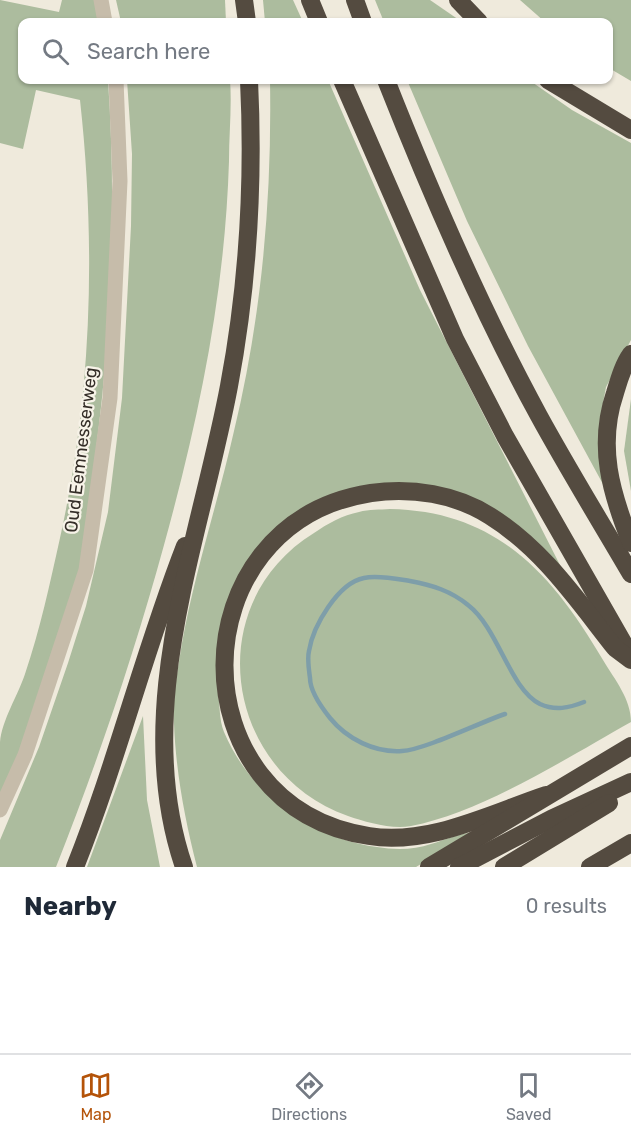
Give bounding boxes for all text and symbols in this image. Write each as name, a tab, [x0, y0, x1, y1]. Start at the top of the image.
search box	[18, 18, 613, 84]
icon: search	[39, 35, 72, 68]
text: Search here	[87, 38, 210, 65]
street label: Oud Eemnesserweg	[60, 366, 102, 534]
text: Nearby	[24, 891, 117, 922]
text: 0 results	[526, 894, 607, 918]
tab: Map	[79, 1069, 112, 1124]
tab: Directions	[271, 1069, 347, 1124]
tab: Saved	[506, 1069, 552, 1124]

